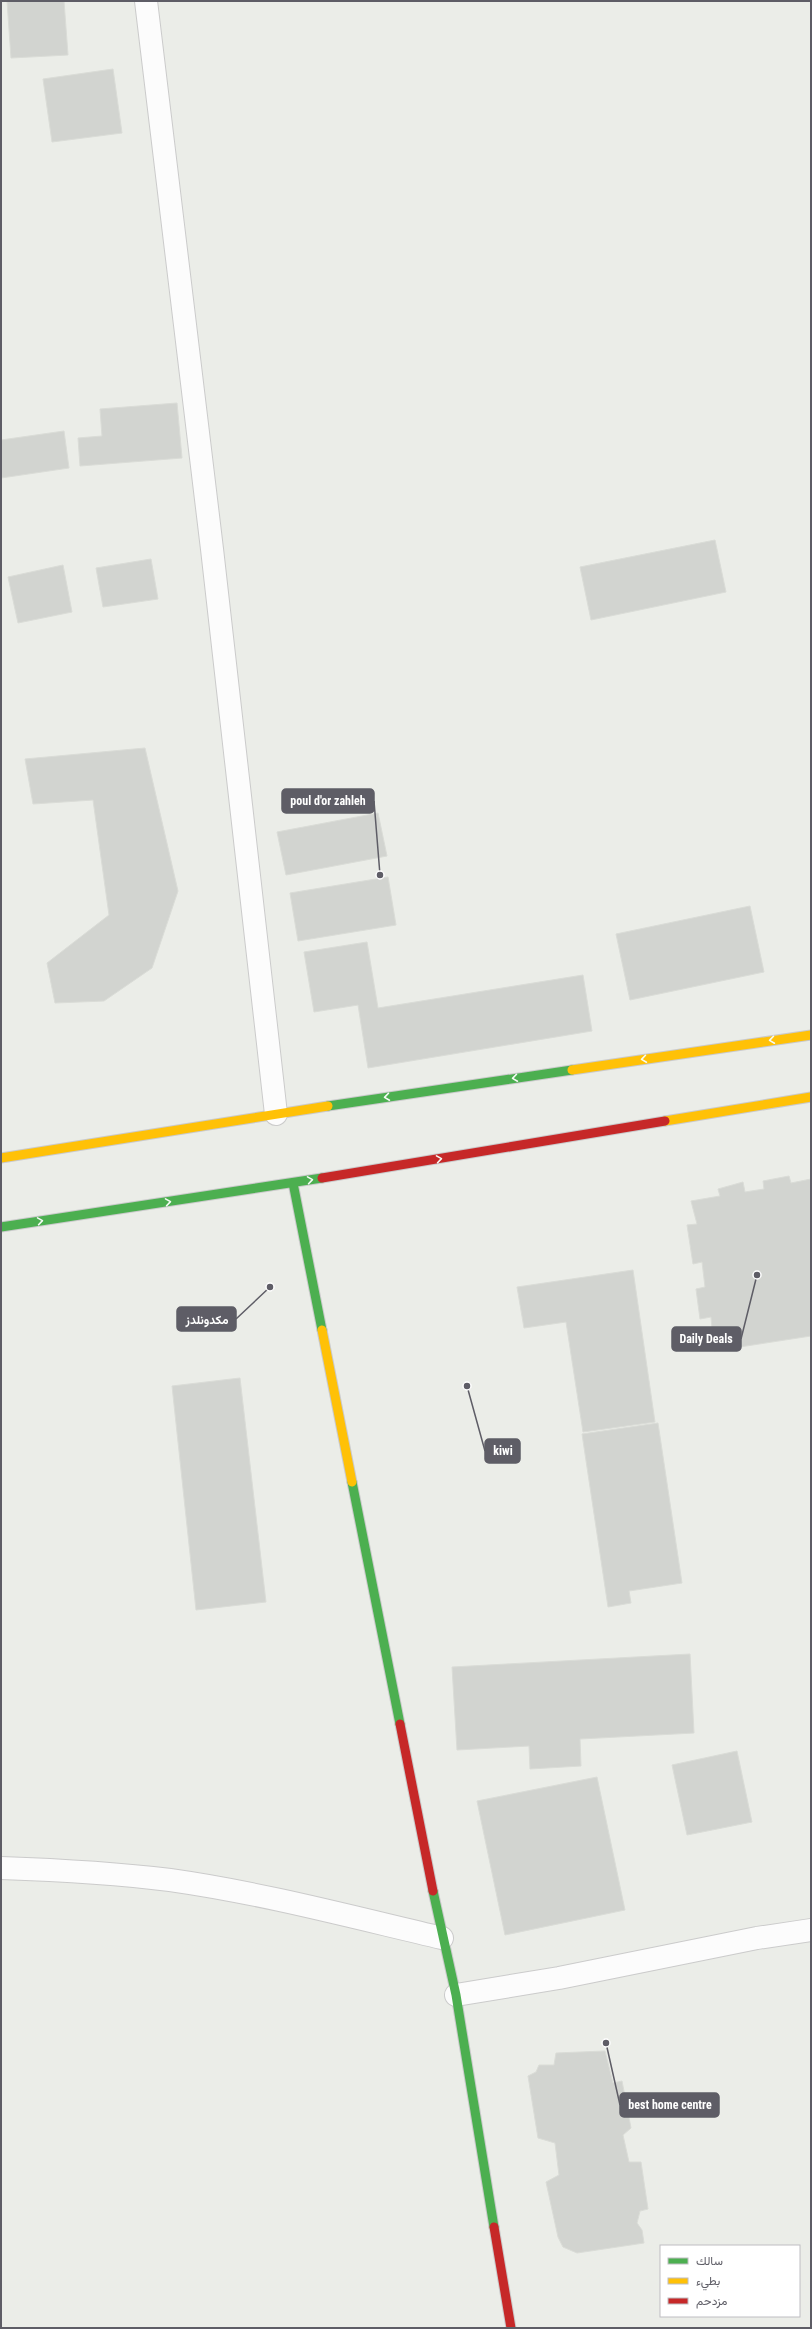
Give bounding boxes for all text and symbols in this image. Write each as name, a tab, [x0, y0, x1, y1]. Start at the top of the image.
callout: poul d'or zahleh	[282, 789, 374, 813]
text: poul d'or zahleh	[290, 794, 366, 808]
one-way arrow	[769, 1035, 775, 1044]
one-way arrow	[641, 1054, 647, 1063]
one-way arrow	[512, 1073, 518, 1082]
one-way arrow	[384, 1092, 390, 1101]
one-way arrow	[436, 1155, 442, 1164]
one-way arrow	[307, 1176, 314, 1185]
one-way arrow	[165, 1198, 171, 1207]
one-way arrow	[36, 1217, 43, 1226]
callout: مكدونلدز	[177, 1307, 236, 1331]
text: مكدونلدز	[185, 1313, 229, 1328]
callout: Daily Deals	[672, 1327, 741, 1351]
text: Daily Deals	[679, 1332, 733, 1346]
callout: kiwi	[485, 1439, 520, 1463]
text: kiwi	[493, 1444, 513, 1458]
callout: best home centre	[620, 2093, 719, 2117]
text: best home centre	[628, 2098, 712, 2112]
legend	[660, 2245, 800, 2317]
text: سالك	[696, 2254, 723, 2268]
text: بطيء	[696, 2274, 720, 2291]
text: مزدحم	[696, 2294, 727, 2309]

